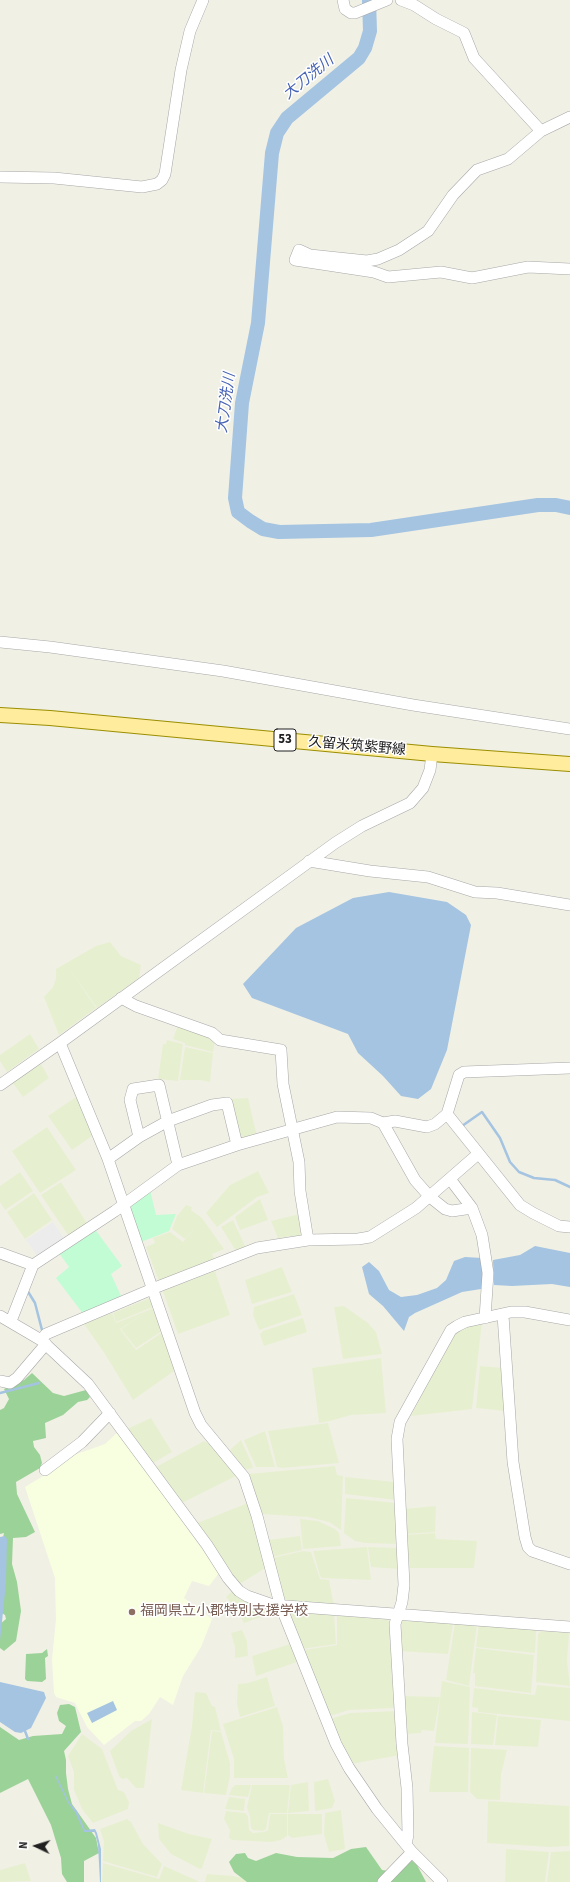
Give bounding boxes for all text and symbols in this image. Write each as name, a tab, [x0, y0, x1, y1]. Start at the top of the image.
water label: 大刀洗川	[280, 52, 338, 104]
water label: 大刀洗川	[214, 372, 240, 434]
road number: 53	[274, 729, 296, 751]
street label: 久留米筑紫野線	[307, 734, 407, 760]
place label: 福岡県立小郡特別支援学校	[140, 1604, 308, 1620]
marker: 福岡県立小郡特別支援学校	[127, 1607, 137, 1617]
north arrow	[16, 1826, 56, 1866]
text: N	[16, 1841, 31, 1849]

